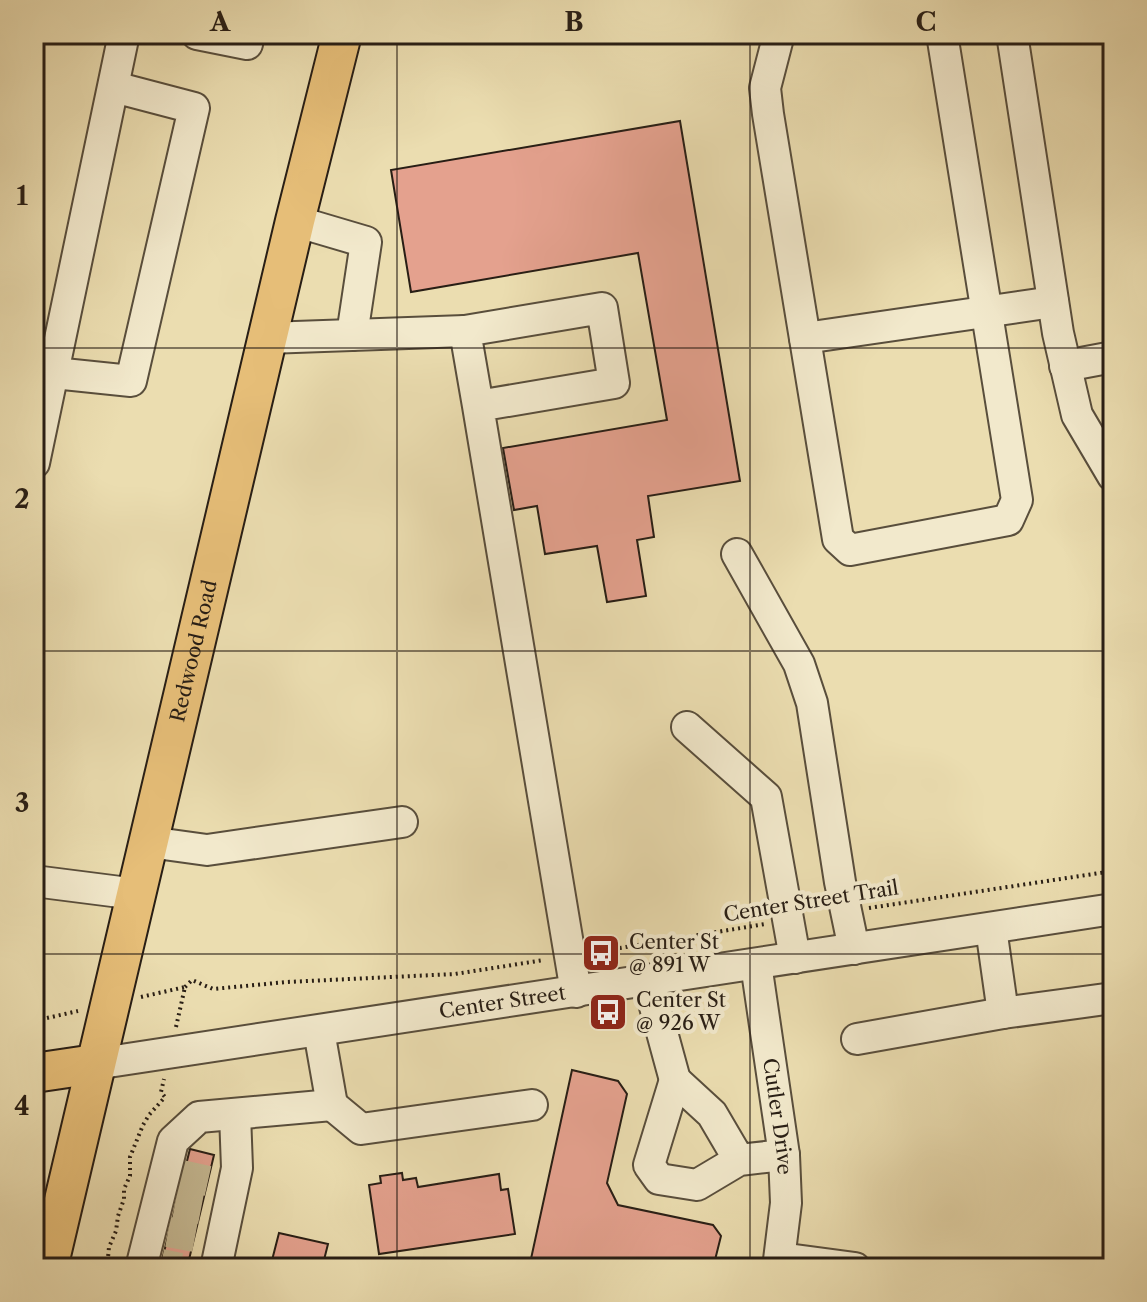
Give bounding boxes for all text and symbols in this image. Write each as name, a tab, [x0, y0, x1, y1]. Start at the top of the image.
text: A	[209, 6, 231, 38]
text: B	[564, 6, 584, 38]
text: C	[916, 6, 936, 38]
text: 1	[16, 180, 28, 212]
text: 2	[14, 483, 30, 515]
street label: Redwood Road	[165, 577, 222, 724]
text: 3	[15, 787, 29, 819]
street label: Center Street Trail	[722, 875, 900, 927]
place label: Center St @ 891 W	[629, 930, 719, 977]
bus stop icon: Center St @ 891 W	[580, 932, 622, 974]
street label: Center Street	[437, 981, 567, 1023]
place label: Center St @ 926 W	[636, 988, 726, 1035]
bus stop icon: Center St @ 926 W	[587, 991, 629, 1033]
street label: Cutler Drive	[758, 1057, 797, 1175]
text: 4	[14, 1090, 30, 1122]

